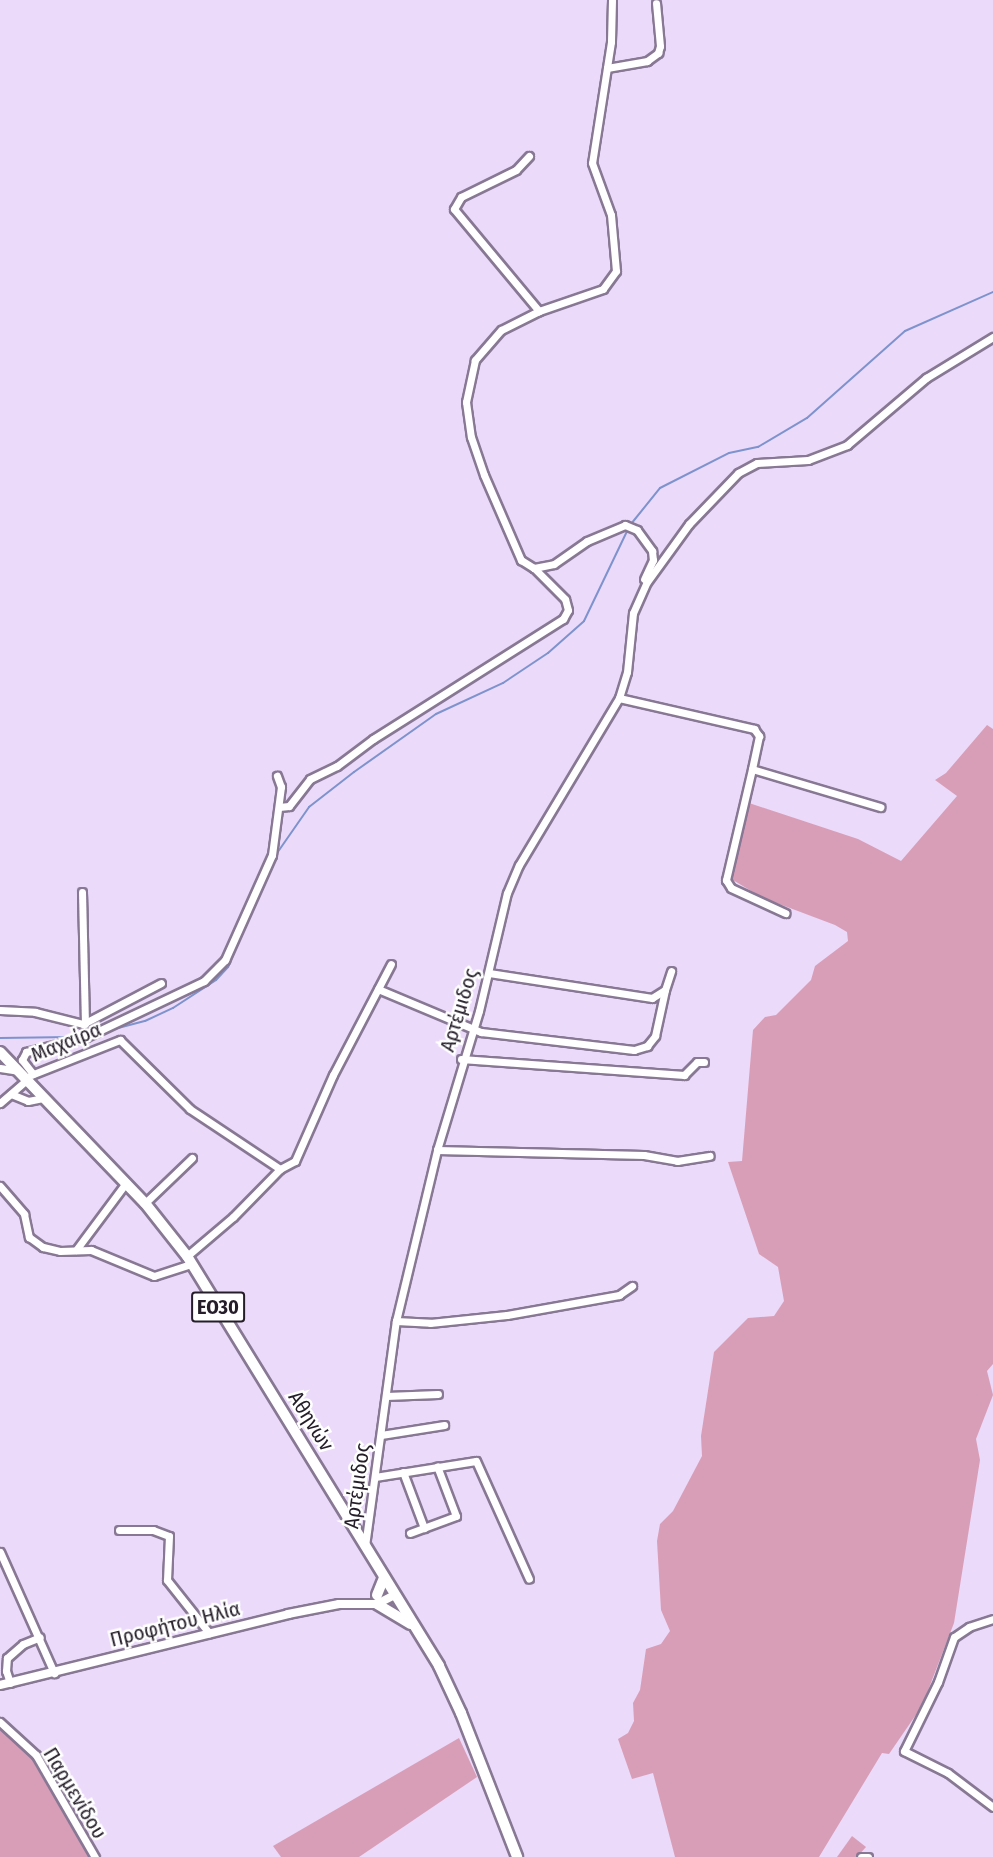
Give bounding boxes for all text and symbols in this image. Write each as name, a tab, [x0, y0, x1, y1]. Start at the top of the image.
street label: Αρτέμιδος	[434, 965, 484, 1055]
street label: Μαχαίρα	[27, 1017, 105, 1067]
road number: ΕΟ30	[191, 1290, 245, 1324]
street label: Αθηνών	[283, 1386, 339, 1456]
street label: Αρτέμιδος	[339, 1442, 375, 1530]
street label: Προφήτου Ηλία	[107, 1596, 243, 1652]
street label: Παρμενίδου	[38, 1743, 112, 1843]

